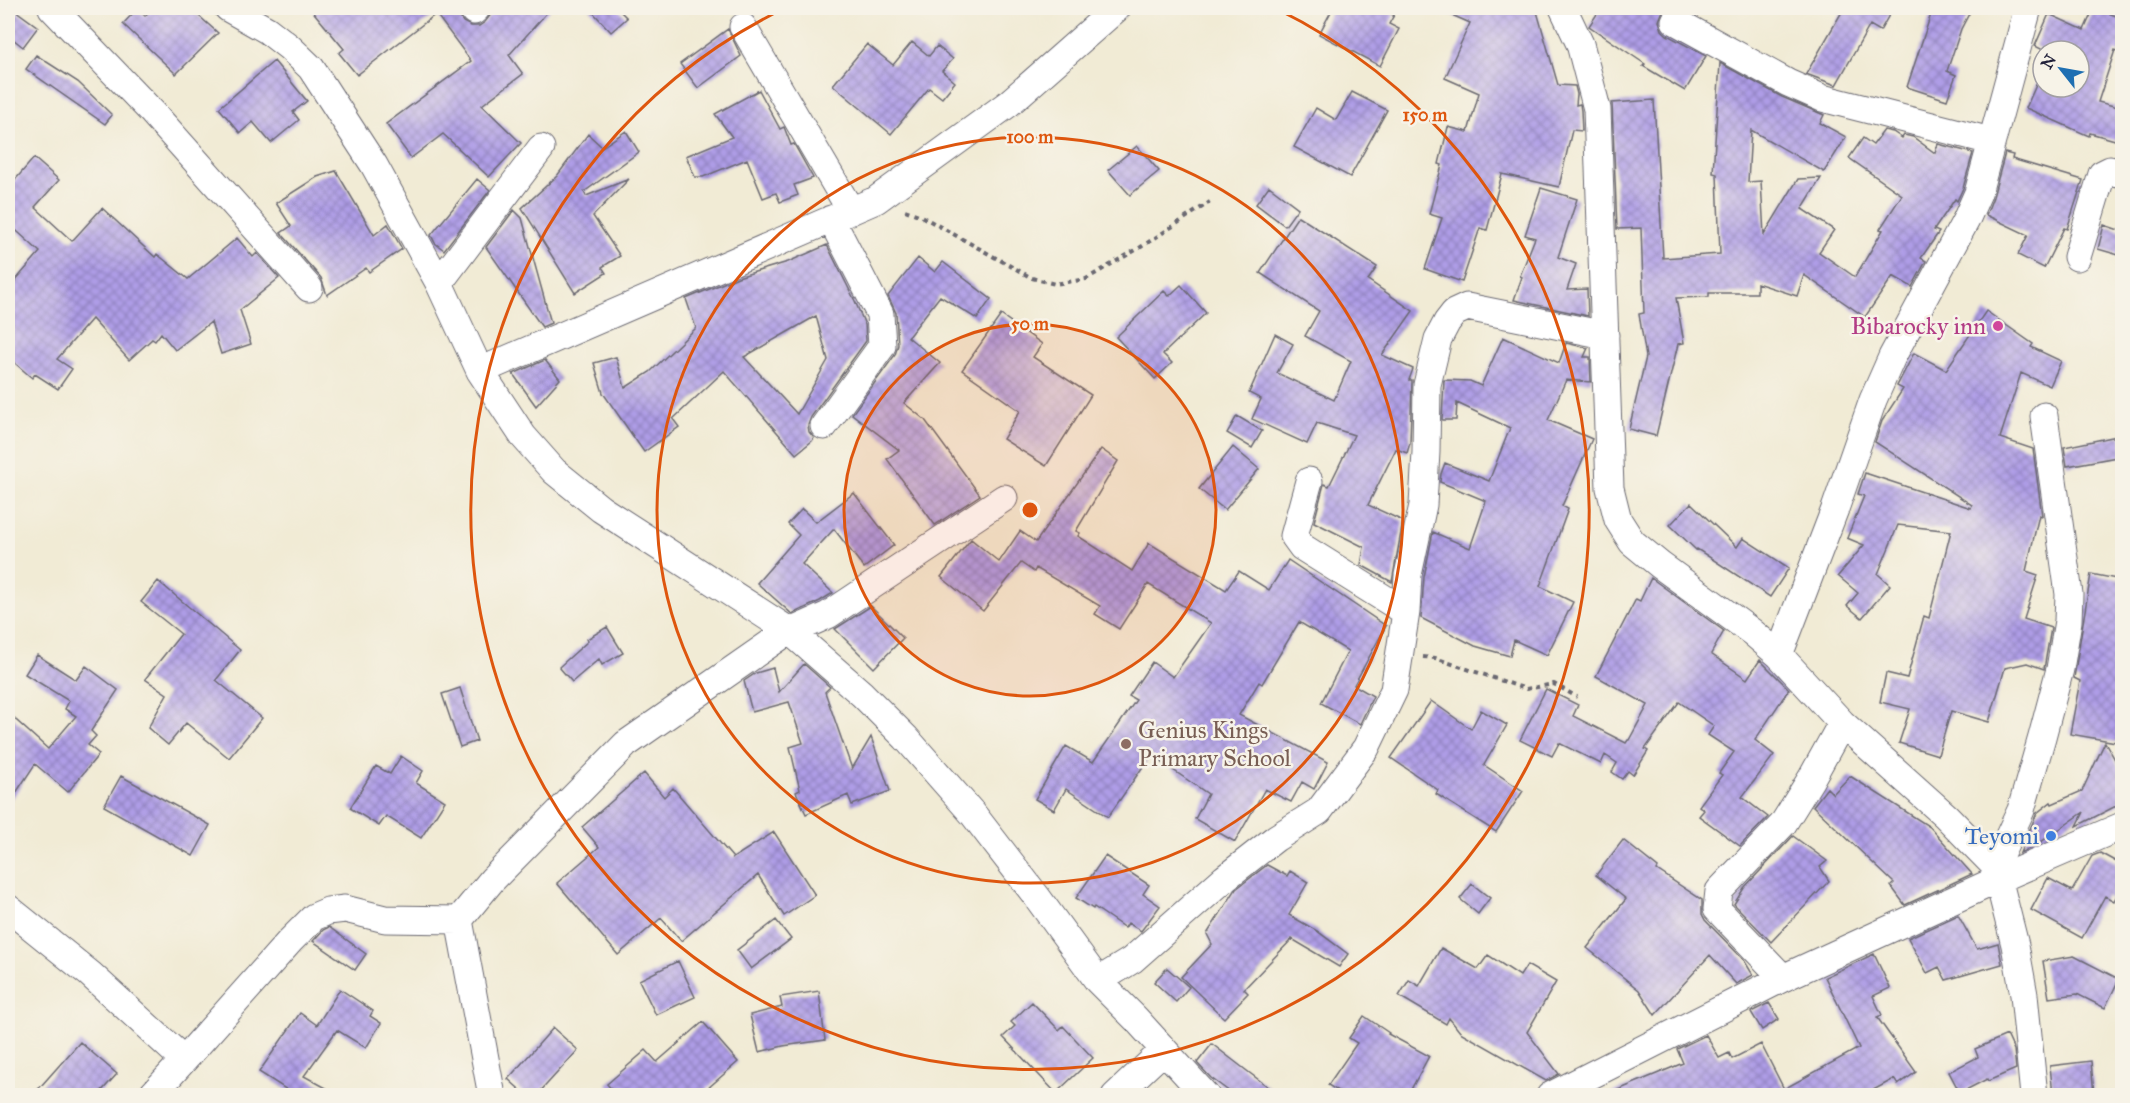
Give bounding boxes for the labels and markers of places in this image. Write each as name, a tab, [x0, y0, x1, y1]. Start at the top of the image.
place label: Bibarocky inn	[1851, 311, 1986, 341]
marker: Bibarocky inn	[1991, 319, 2005, 333]
centre of rings	[1020, 500, 1040, 520]
place label: Genius Kings Primary School	[1138, 715, 1292, 773]
marker: Genius Kings Primary School	[1119, 737, 1133, 751]
place label: Teyomi	[1965, 821, 2039, 851]
marker: Teyomi	[2044, 829, 2058, 843]

